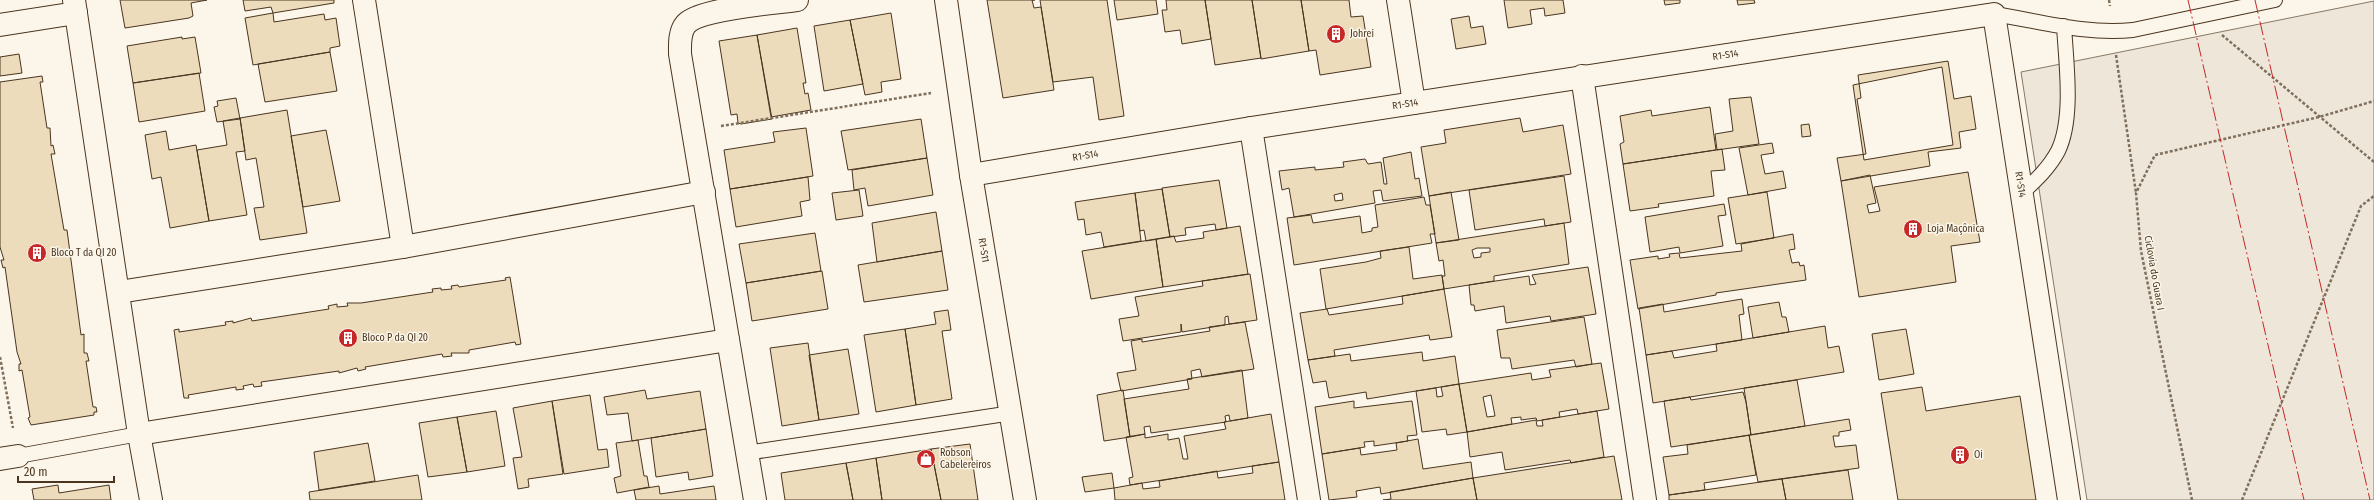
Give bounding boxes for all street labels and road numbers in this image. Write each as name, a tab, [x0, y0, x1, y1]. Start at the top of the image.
street label: R1-S14	[1712, 47, 1739, 63]
street label: R1-S14	[1392, 96, 1419, 112]
street label: R1-S14	[1072, 148, 1099, 164]
street label: R1-S14	[2012, 171, 2028, 198]
street label: Ciclovia do Guara I	[2142, 235, 2166, 311]
street label: R1-S11	[976, 237, 991, 263]

